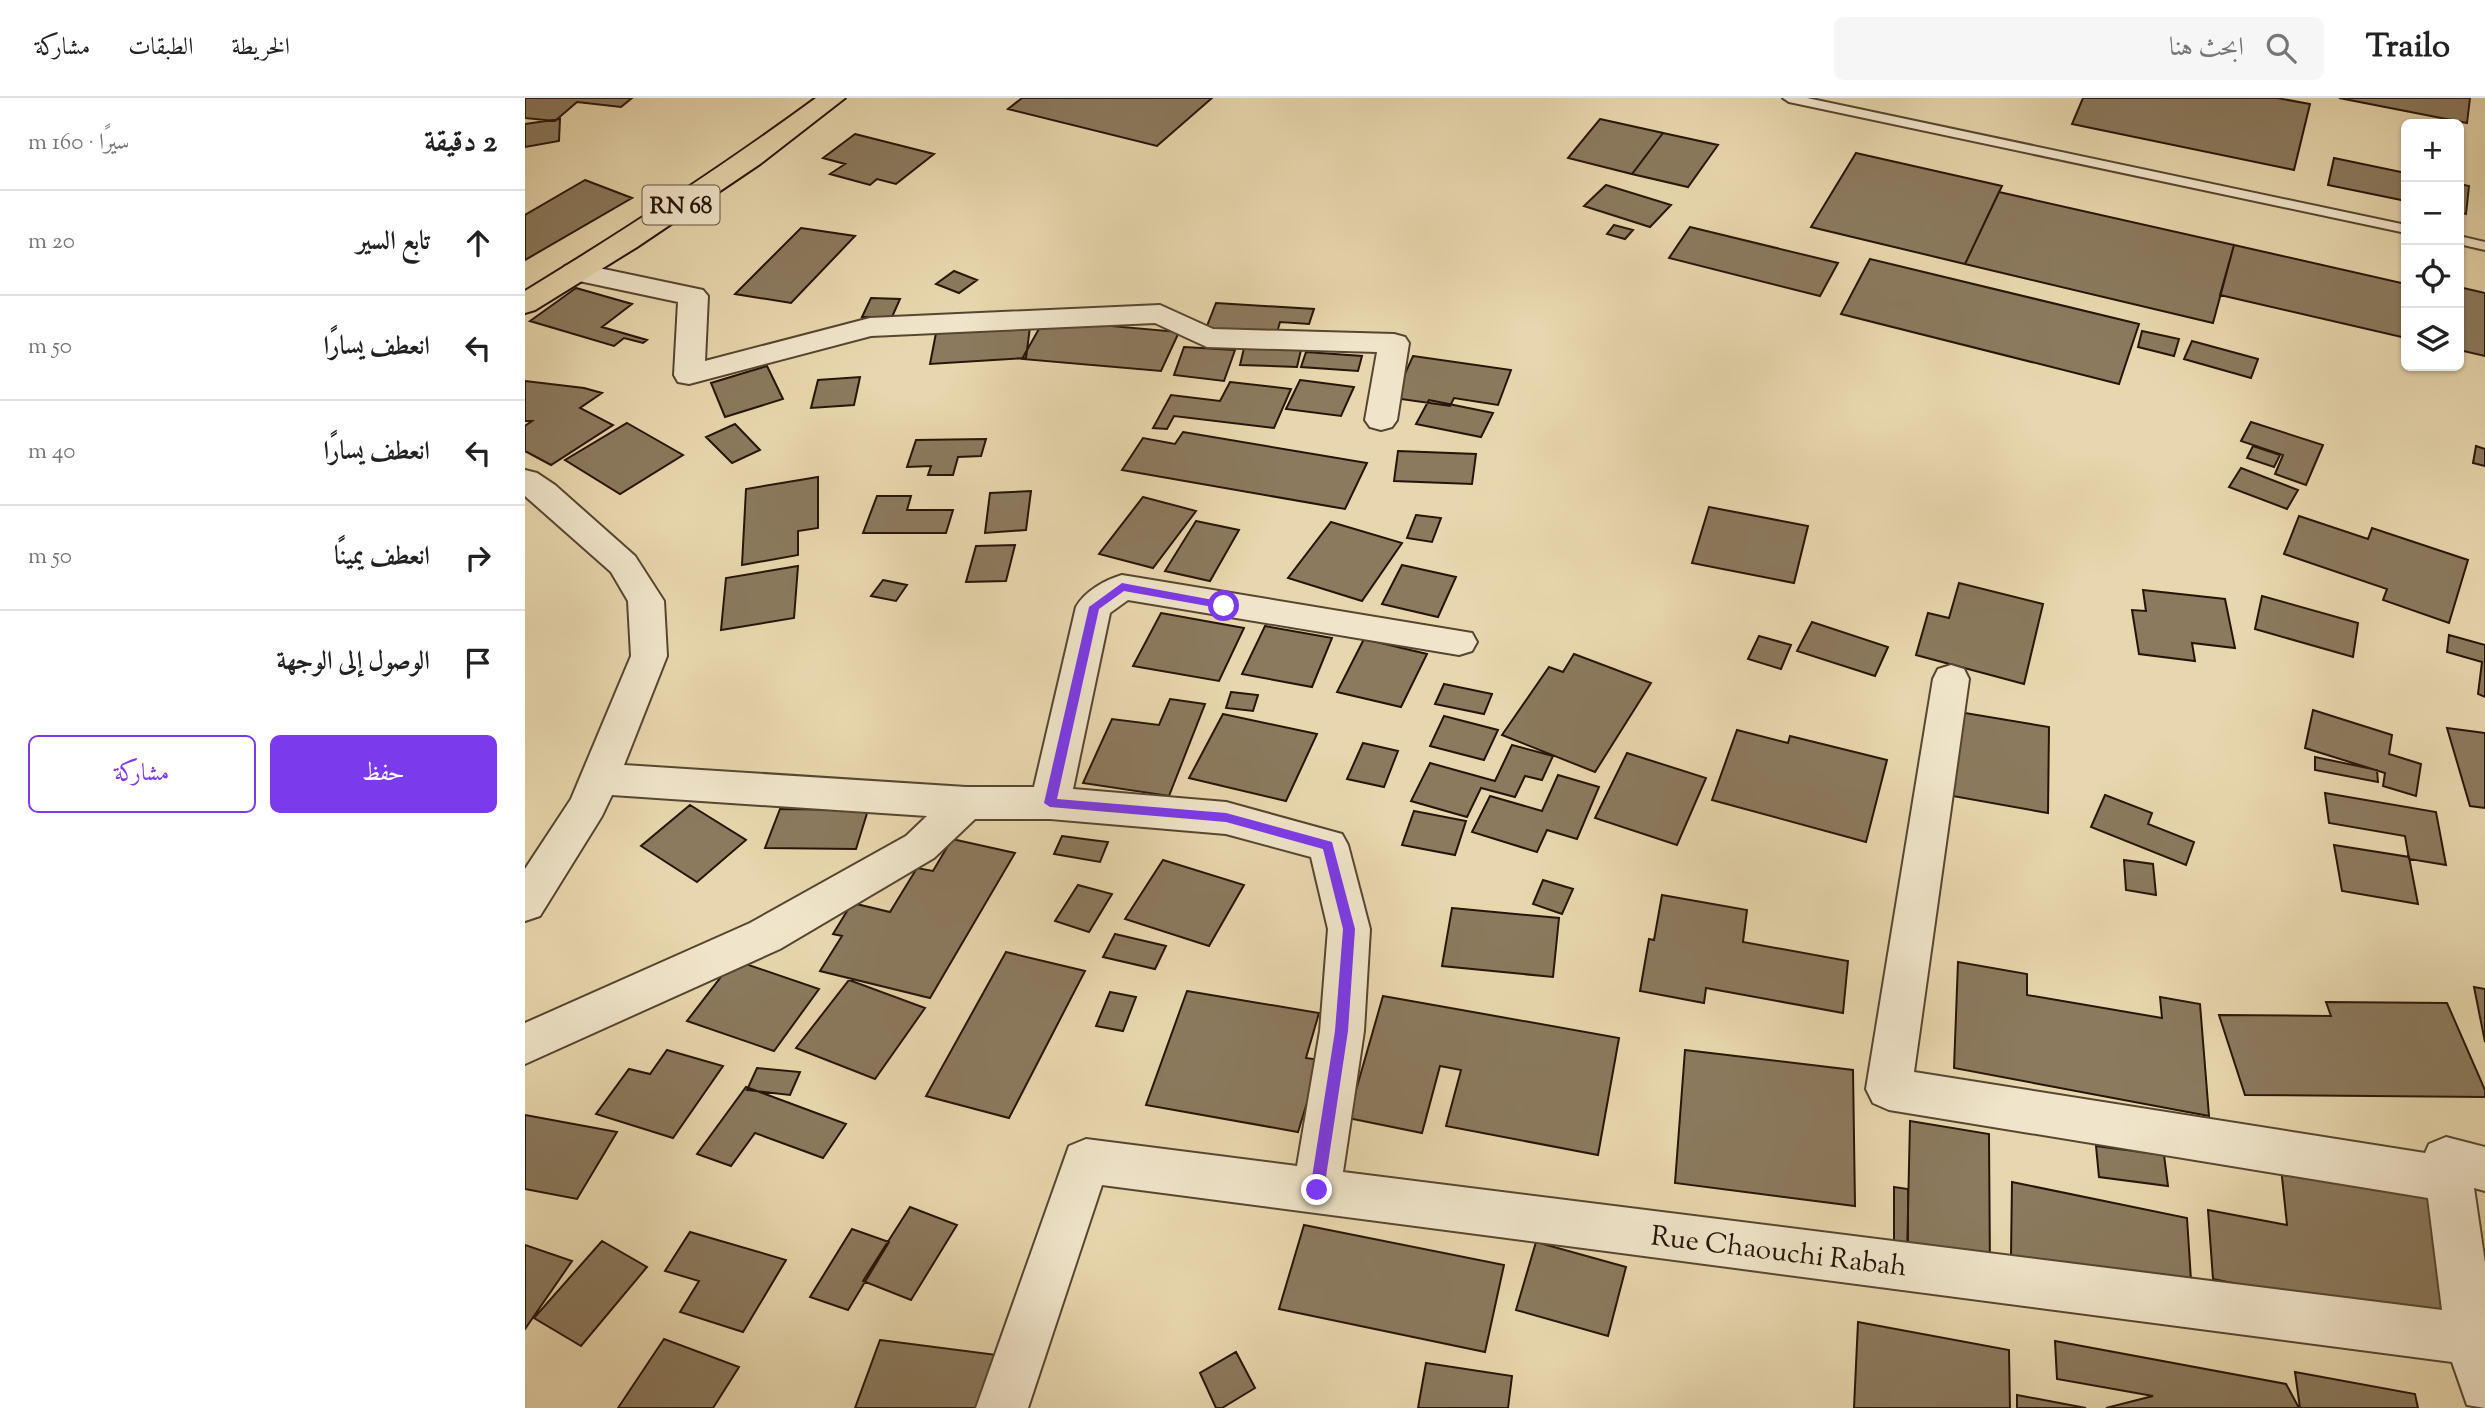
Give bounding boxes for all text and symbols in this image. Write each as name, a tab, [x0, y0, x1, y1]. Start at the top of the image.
search box	[1834, 17, 2324, 80]
text: Trailo	[2366, 24, 2450, 72]
icon: search	[2262, 29, 2300, 67]
text: ابحث هنا	[2169, 30, 2244, 67]
text: مشاركة	[35, 31, 90, 65]
text: الطبقات	[128, 31, 194, 65]
text: الخريطة	[232, 31, 290, 65]
map controls	[2401, 119, 2464, 371]
button: +	[2401, 119, 2464, 182]
text: 2 دقيقة	[424, 122, 497, 165]
text: سيرًا · 160 m	[28, 127, 130, 160]
button: −	[2401, 182, 2464, 245]
road number: RN 68	[643, 186, 719, 225]
text: تابع السير	[357, 224, 430, 261]
icon: ahead	[459, 224, 497, 262]
text: 20 m	[28, 226, 75, 259]
button: locate	[2401, 245, 2464, 308]
button: layers	[2401, 308, 2464, 371]
text: انعطف يسارًا	[323, 329, 430, 366]
icon: left	[459, 329, 497, 367]
text: 50 m	[28, 331, 72, 364]
text: انعطف يسارًا	[323, 434, 430, 471]
icon: left	[459, 434, 497, 472]
text: 40 m	[28, 436, 76, 469]
text: انعطف يمينًا	[334, 539, 430, 576]
icon: right	[459, 539, 497, 577]
text: 50 m	[28, 541, 72, 574]
route start	[1208, 590, 1239, 621]
text: الوصول إلى الوجهة	[276, 644, 430, 681]
icon: arrive	[459, 644, 497, 682]
button: مشاركة	[28, 735, 256, 813]
button: حفظ	[270, 735, 497, 813]
route end	[1301, 1174, 1332, 1205]
street label: Rue Chaouchi Rabah	[1648, 1217, 1909, 1289]

